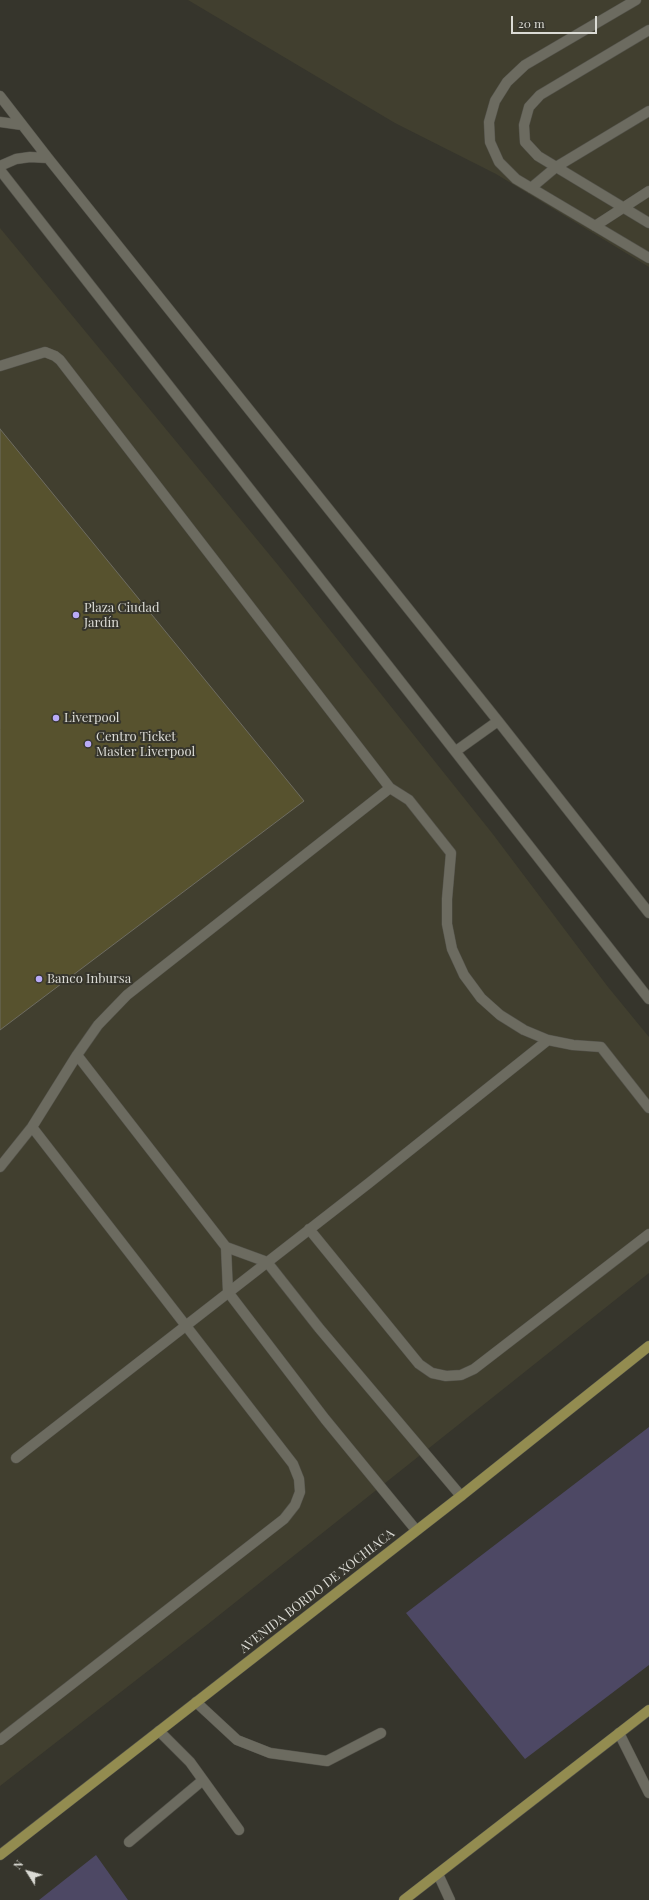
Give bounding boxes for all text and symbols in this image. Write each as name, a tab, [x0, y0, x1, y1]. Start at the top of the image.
scale bar	[513, 8, 599, 34]
text: 20 m	[518, 15, 545, 31]
place label: Plaza Ciudad Jardín	[84, 600, 159, 631]
marker: Plaza Ciudad Jardín	[71, 610, 81, 620]
place label: Liverpool	[64, 710, 119, 726]
marker: Liverpool	[51, 713, 61, 723]
place label: Centro Ticket Master Liverpool	[96, 729, 195, 760]
marker: Centro Ticket Master Liverpool	[83, 739, 93, 749]
place label: Banco Inbursa	[47, 971, 131, 987]
marker: Banco Inbursa	[34, 974, 44, 984]
street label: AVENIDA BORDO DE XOCHIACA	[236, 1526, 398, 1656]
north arrow	[8, 1852, 48, 1892]
text: N	[10, 1857, 26, 1872]

